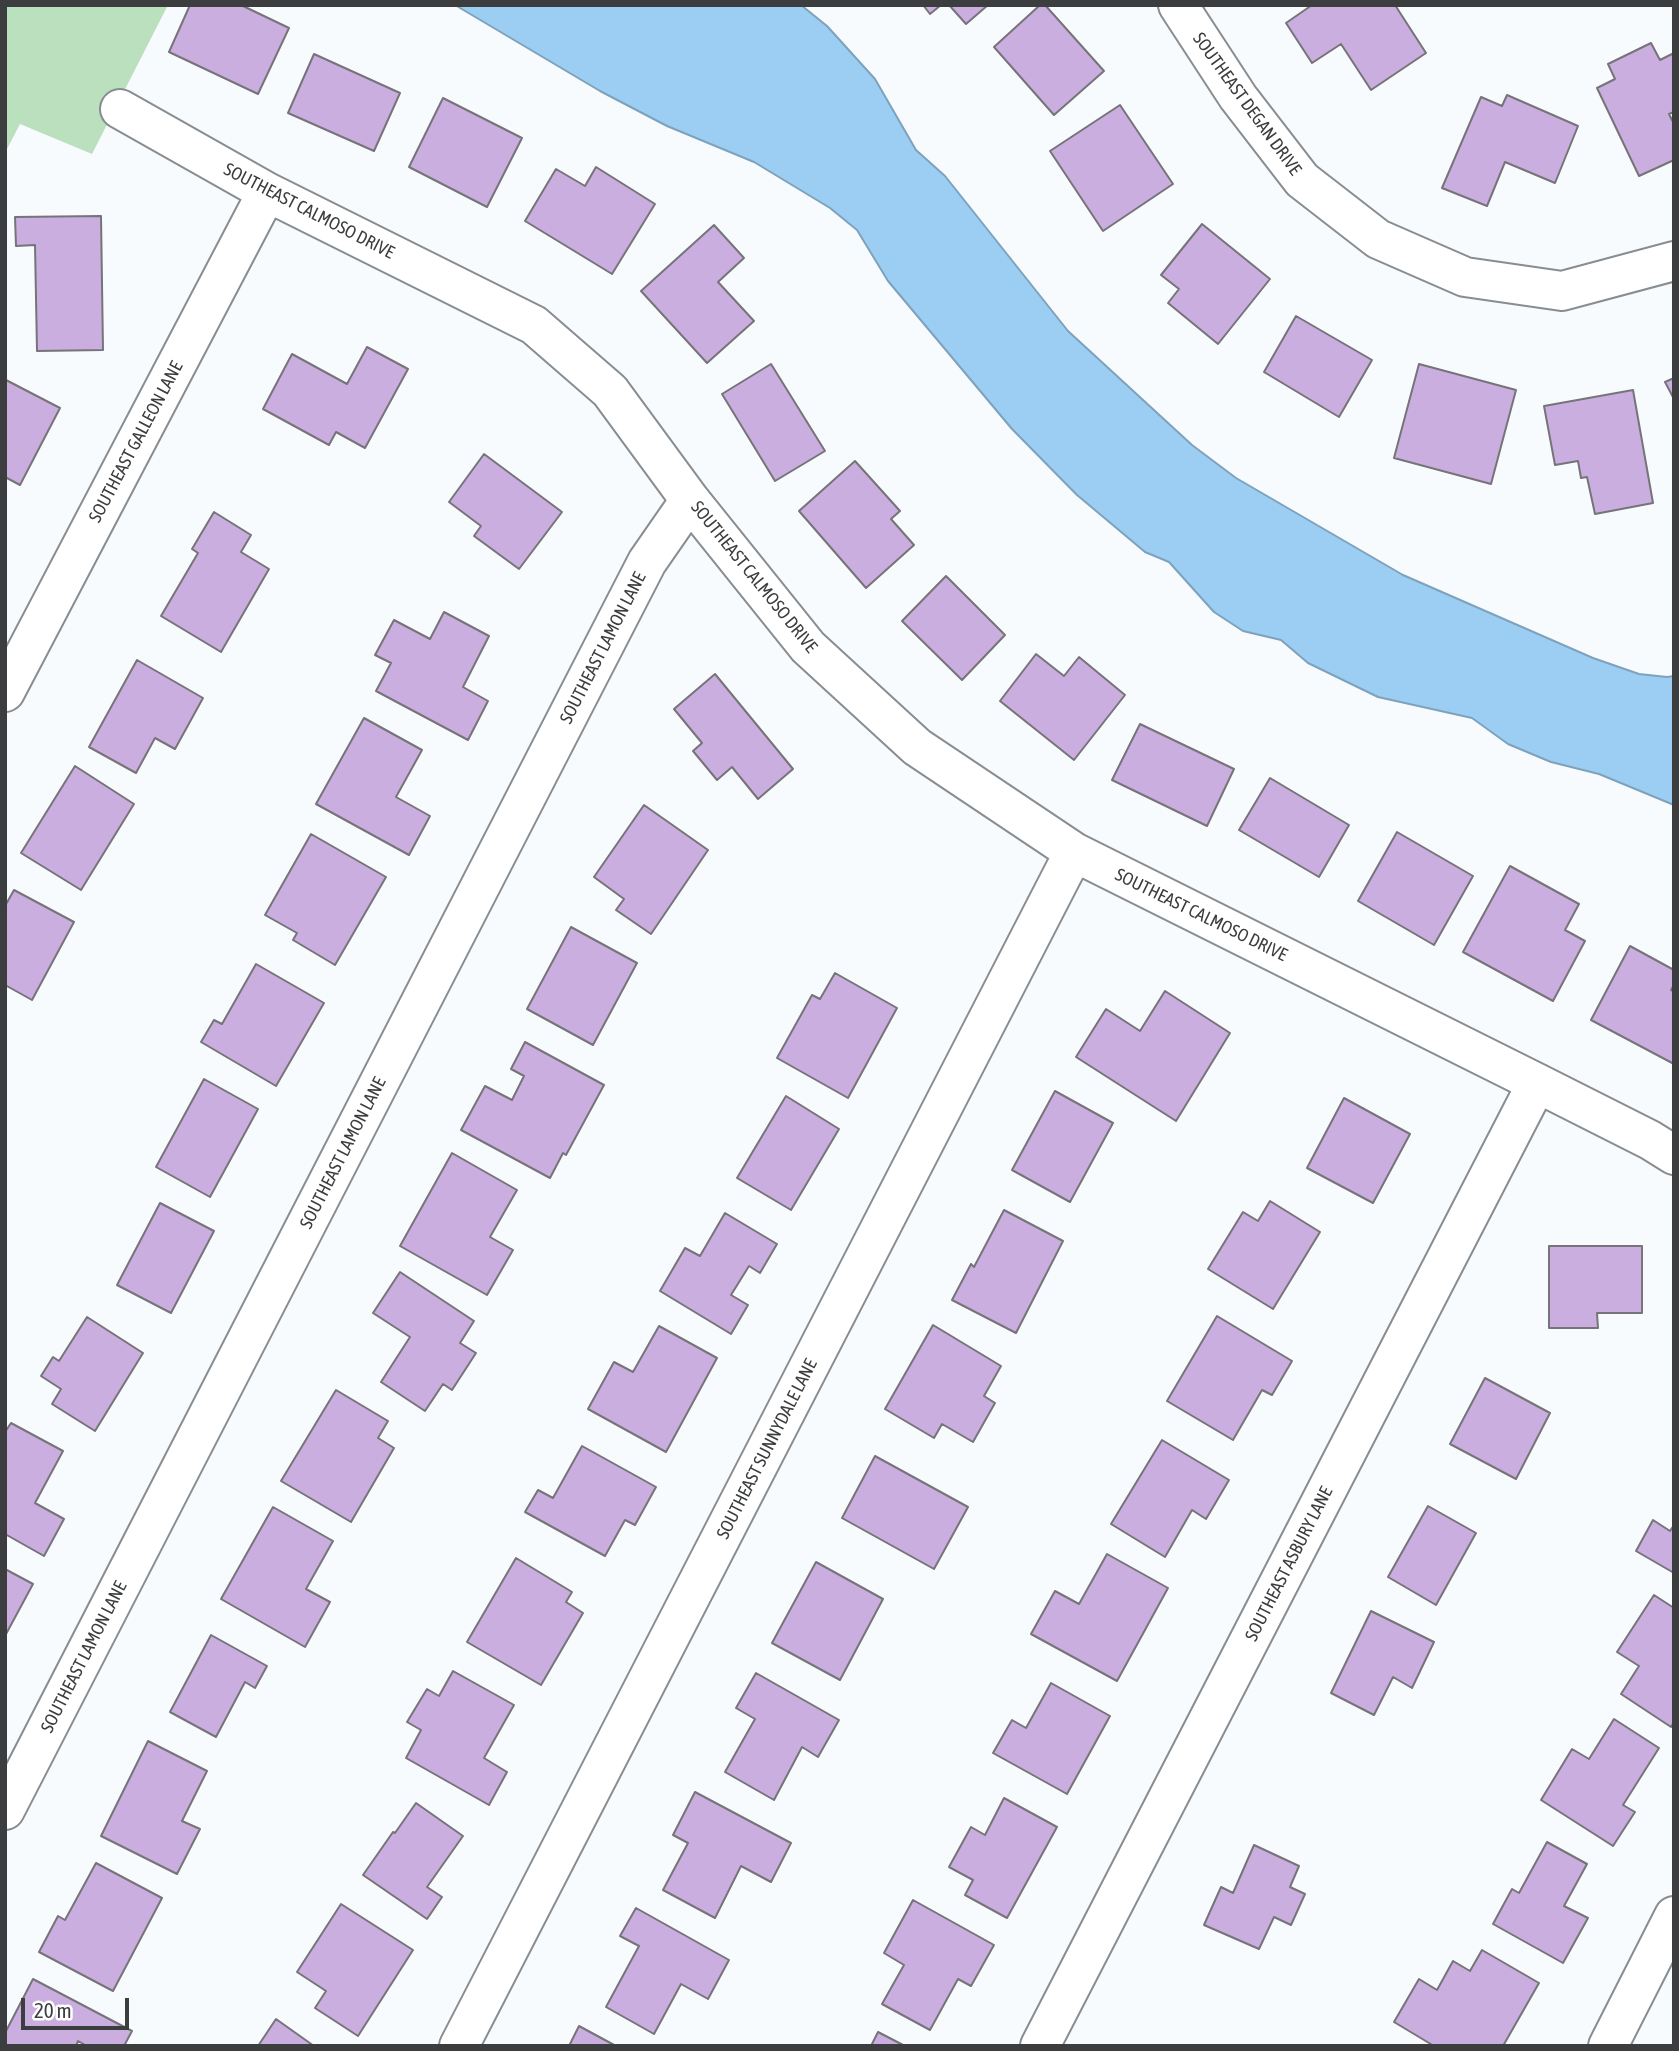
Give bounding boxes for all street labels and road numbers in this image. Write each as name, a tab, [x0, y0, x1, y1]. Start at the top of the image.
street label: SOUTHEAST DEGAN DRIVE	[1188, 29, 1306, 179]
street label: SOUTHEAST CALMOSO DRIVE	[220, 159, 398, 263]
street label: SOUTHEAST GALLEON LANE	[84, 358, 188, 526]
street label: SOUTHEAST CALMOSO DRIVE	[686, 497, 822, 657]
street label: SOUTHEAST LAMON LANE	[555, 569, 651, 727]
street label: SOUTHEAST CALMOSO DRIVE	[1111, 864, 1291, 966]
street label: SOUTHEAST LAMON LANE	[295, 1074, 391, 1232]
street label: SOUTHEAST SUNNYDALE LANE	[712, 1355, 822, 1543]
street label: SOUTHEAST ASBURY LANE	[1241, 1483, 1337, 1645]
street label: SOUTHEAST LAMON LANE	[36, 1578, 132, 1736]

